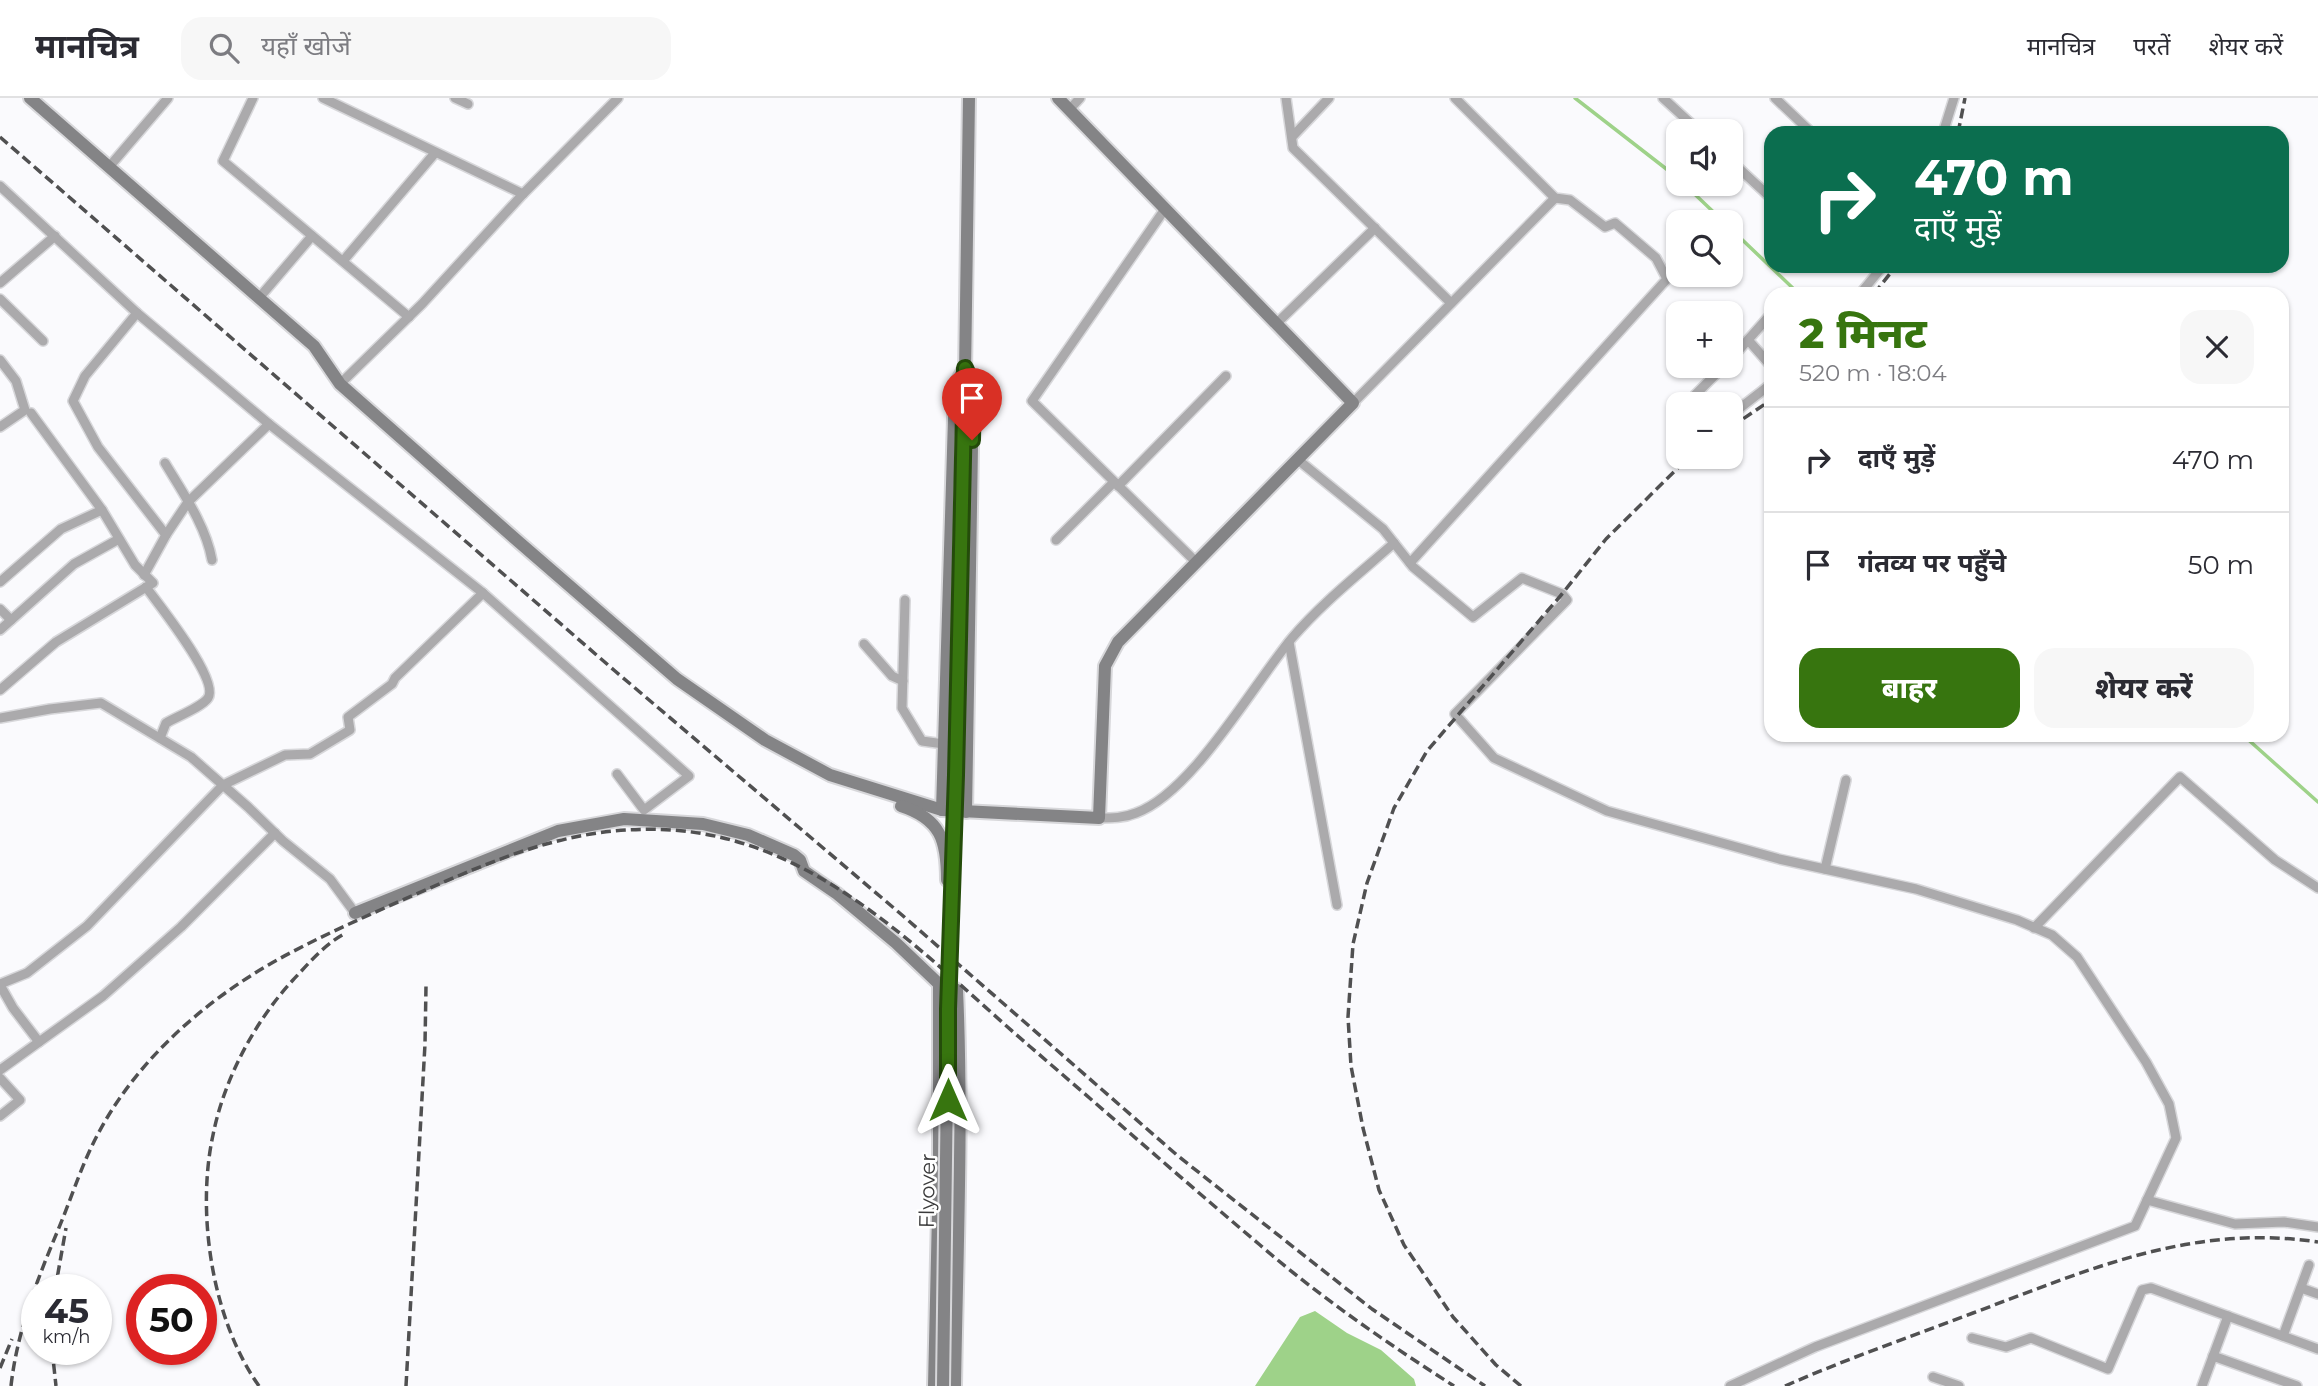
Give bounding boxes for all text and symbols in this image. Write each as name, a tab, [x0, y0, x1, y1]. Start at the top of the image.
search box	[181, 17, 671, 80]
text: मानचित्र	[35, 26, 139, 66]
icon: search	[205, 29, 243, 67]
text: यहाँ खोजें	[261, 30, 351, 62]
text: मानचित्र	[2027, 32, 2095, 61]
text: परतें	[2133, 32, 2170, 61]
text: शेयर करें	[2208, 32, 2283, 61]
map controls	[1666, 119, 1743, 469]
button: sound	[1666, 119, 1743, 196]
text: 470 m	[1914, 148, 2074, 207]
icon: right	[1799, 154, 1890, 245]
text: दाएँ मुड़ें	[1914, 208, 2002, 247]
button: search	[1666, 210, 1743, 287]
button: +	[1666, 301, 1743, 378]
text: 2 मिनट	[1799, 307, 1927, 359]
button: close	[2180, 310, 2254, 384]
text: 520 m · 18:04	[1799, 359, 1947, 387]
pin	[942, 368, 1002, 440]
icon: arrive	[953, 379, 991, 417]
button: −	[1666, 392, 1743, 469]
icon: right	[1799, 441, 1837, 479]
text: दाएँ मुड़ें	[1858, 442, 1935, 474]
text: 470 m	[2172, 444, 2254, 476]
icon: arrive	[1799, 546, 1837, 584]
text: गंतव्य पर पहुँचे	[1858, 547, 2006, 579]
text: 50 m	[2188, 549, 2254, 581]
button: बाहर	[1799, 648, 2020, 728]
button: शेयर करें	[2034, 648, 2254, 728]
position arrow	[911, 1063, 985, 1137]
street label: Flyover	[914, 1153, 940, 1229]
speed limit sign: 50	[126, 1274, 217, 1365]
text: 45	[44, 1289, 89, 1332]
text: km/h	[42, 1326, 91, 1348]

